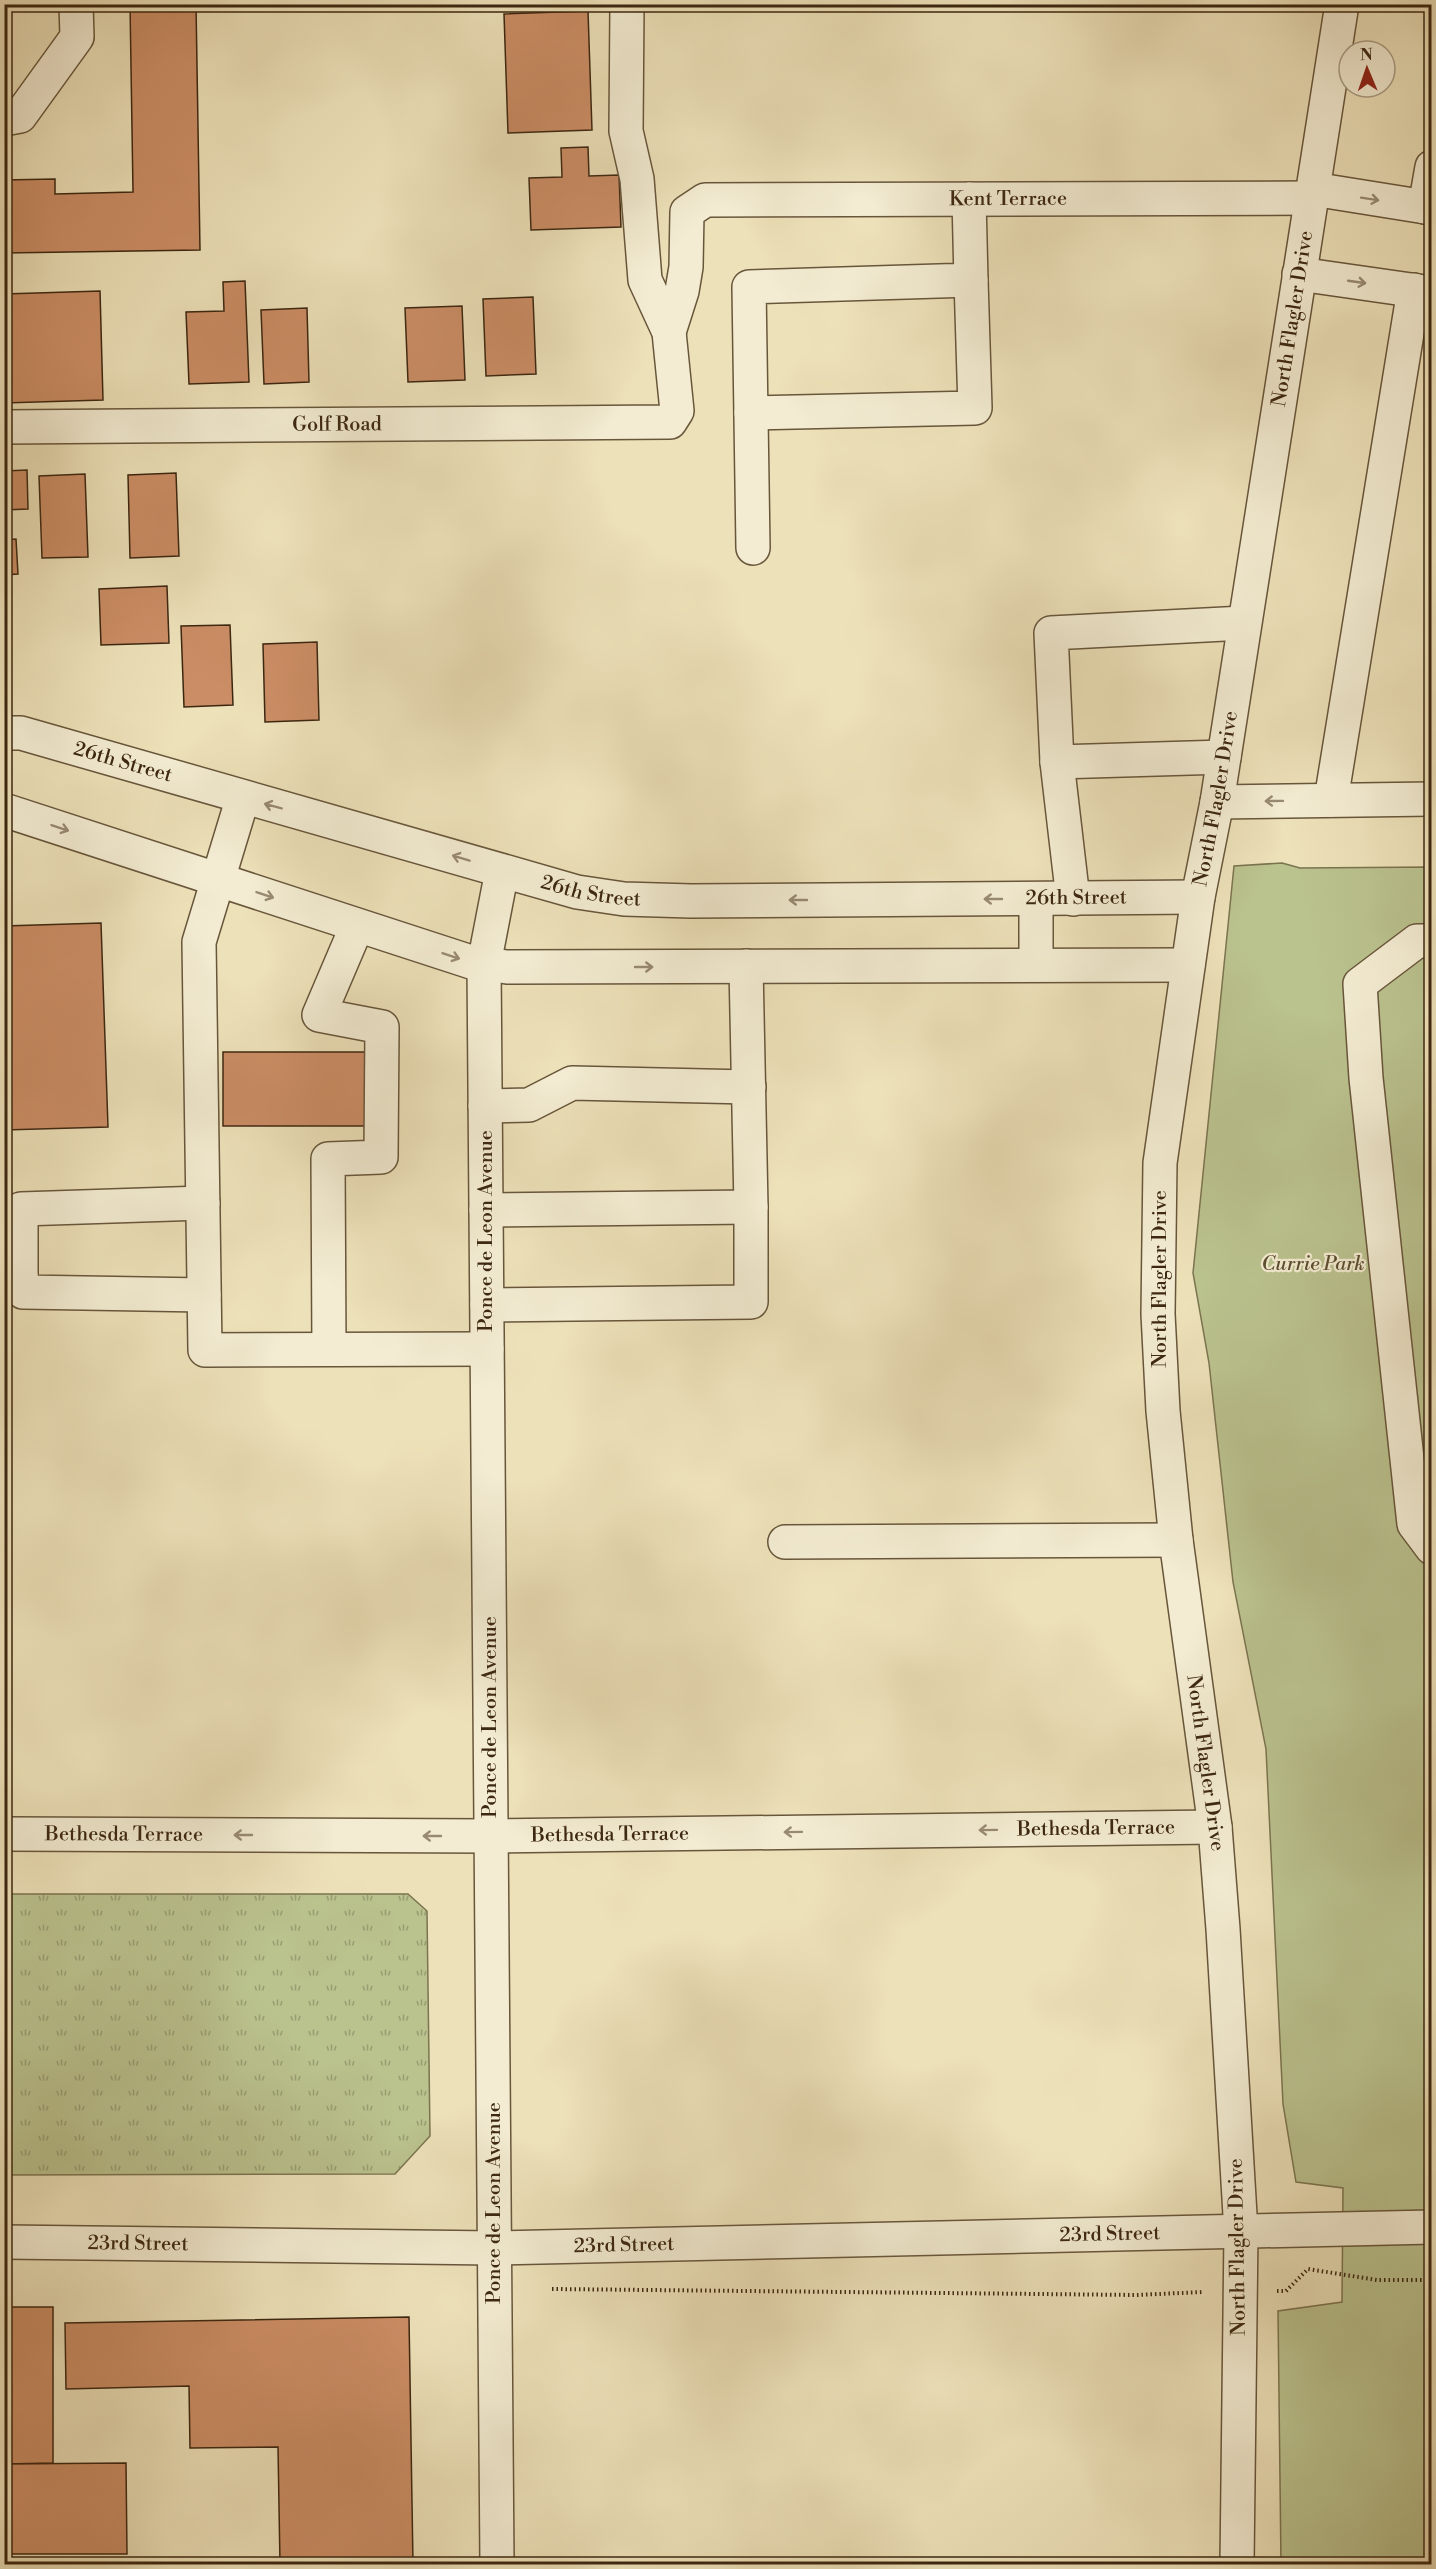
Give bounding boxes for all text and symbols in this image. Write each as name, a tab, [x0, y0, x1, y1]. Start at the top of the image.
north arrow	[1337, 39, 1397, 99]
text: N	[1360, 45, 1374, 65]
street label: Kent Terrace	[949, 186, 1067, 212]
one-way arrow	[1360, 193, 1380, 204]
street label: North Flagler Drive	[1267, 229, 1319, 409]
one-way arrow	[1347, 277, 1367, 288]
street label: Golf Road	[292, 412, 383, 437]
street label: North Flagler Drive	[1188, 709, 1244, 889]
street label: 26th Street	[71, 736, 175, 788]
one-way arrow	[1264, 795, 1284, 807]
one-way arrow	[264, 799, 283, 811]
one-way arrow	[50, 823, 69, 834]
one-way arrow	[452, 852, 471, 863]
street label: 26th Street	[538, 870, 641, 912]
street label: 26th Street	[1025, 885, 1127, 911]
one-way arrow	[255, 891, 274, 902]
one-way arrow	[983, 893, 1003, 905]
one-way arrow	[788, 895, 808, 906]
one-way arrow	[441, 951, 460, 962]
one-way arrow	[634, 961, 654, 973]
street label: Ponce de Leon Avenue	[474, 1130, 499, 1332]
street label: North Flagler Drive	[1148, 1190, 1173, 1368]
park label: Currie Park	[1261, 1252, 1365, 1277]
street label: Ponce de Leon Avenue	[478, 1616, 503, 1818]
street label: North Flagler Drive	[1180, 1673, 1230, 1853]
street label: Bethesda Terrace	[1016, 1815, 1175, 1842]
street label: Bethesda Terrace	[530, 1821, 689, 1848]
street label: Bethesda Terrace	[44, 1822, 203, 1847]
one-way arrow	[979, 1824, 999, 1835]
one-way arrow	[784, 1826, 804, 1838]
one-way arrow	[234, 1829, 254, 1841]
one-way arrow	[423, 1830, 443, 1842]
street label: Ponce de Leon Avenue	[482, 2102, 507, 2304]
street label: North Flagler Drive	[1224, 2158, 1252, 2336]
street label: 23rd Street	[1059, 2221, 1160, 2248]
street label: 23rd Street	[87, 2231, 189, 2257]
street label: 23rd Street	[573, 2231, 675, 2259]

